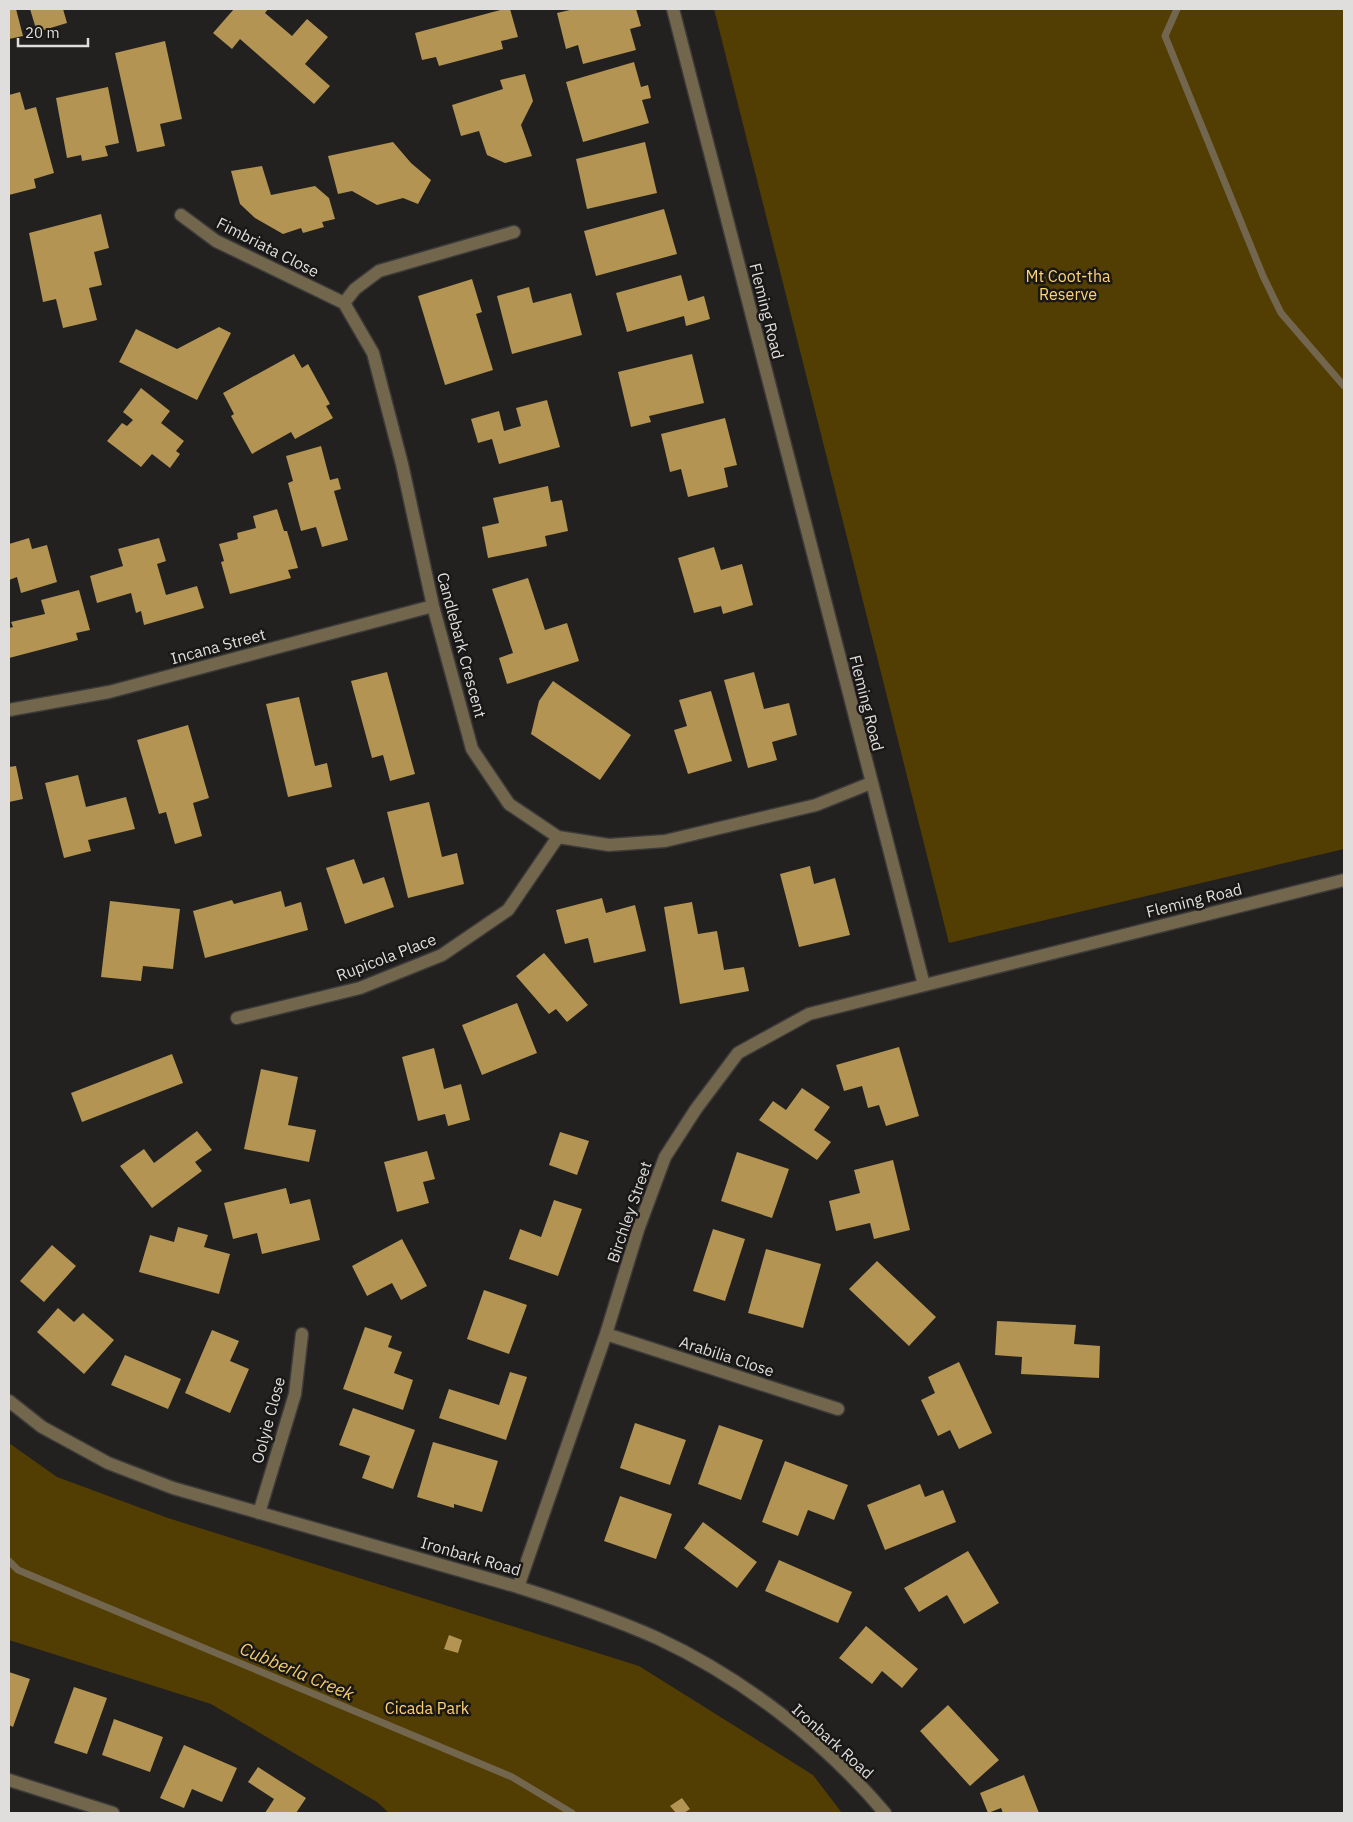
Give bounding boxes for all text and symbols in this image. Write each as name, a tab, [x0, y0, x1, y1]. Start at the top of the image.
scale bar	[18, 15, 88, 47]
text: 20 m	[25, 23, 60, 42]
street label: Fimbriata Close	[213, 213, 323, 282]
street label: Fleming Road	[745, 261, 789, 361]
park label: Mt Coot-tha Reserve	[1025, 266, 1111, 304]
street label: Candlebark Crescent	[433, 570, 491, 720]
street label: Incana Street	[168, 624, 268, 668]
street label: Fleming Road	[845, 653, 889, 753]
street label: Fleming Road	[1144, 878, 1244, 922]
street label: Rupicola Place	[333, 929, 439, 985]
street label: Birchley Street	[602, 1159, 656, 1265]
street label: Arabilia Close	[677, 1331, 777, 1381]
street label: Oolyie Close	[247, 1374, 289, 1466]
street label: Ironbark Road	[419, 1532, 523, 1580]
water label: Cubberla Creek	[236, 1637, 358, 1706]
park label: Cicada Park	[385, 1698, 470, 1718]
street label: Ironbark Road	[788, 1699, 878, 1783]

